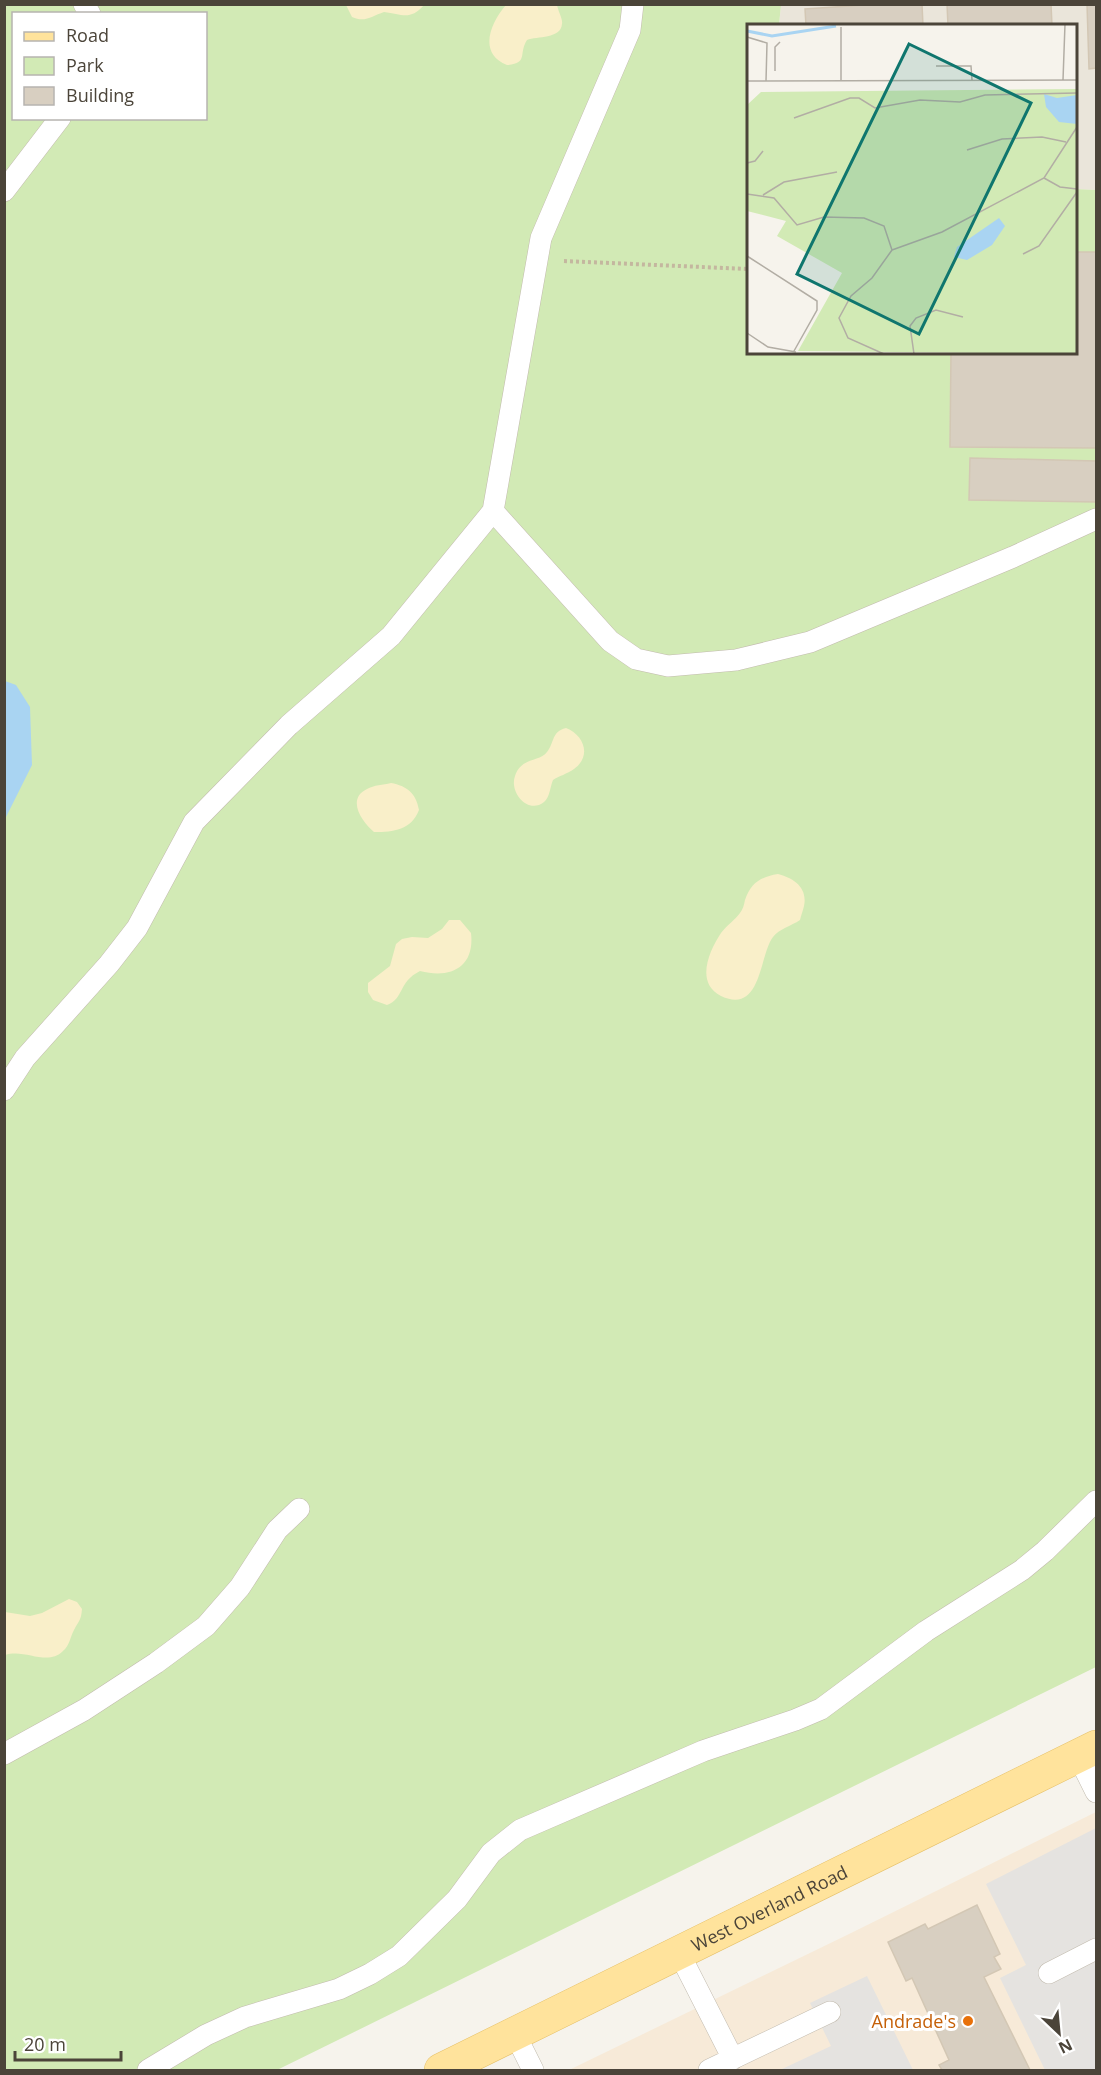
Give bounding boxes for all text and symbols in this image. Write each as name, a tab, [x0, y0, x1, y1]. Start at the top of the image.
legend	[12, 12, 207, 120]
text: Road	[66, 23, 109, 47]
inset map	[747, 24, 1077, 354]
text: Park	[66, 53, 104, 77]
text: Building	[66, 83, 134, 107]
street label: West Overland Road	[687, 1860, 851, 1957]
north arrow	[1029, 2003, 1089, 2063]
place label: Andrade's	[872, 2009, 956, 2033]
marker: Andrade's	[961, 2014, 975, 2028]
scale bar	[15, 2024, 122, 2062]
text: 20 m	[24, 2032, 66, 2056]
text: N	[1055, 2034, 1076, 2059]

